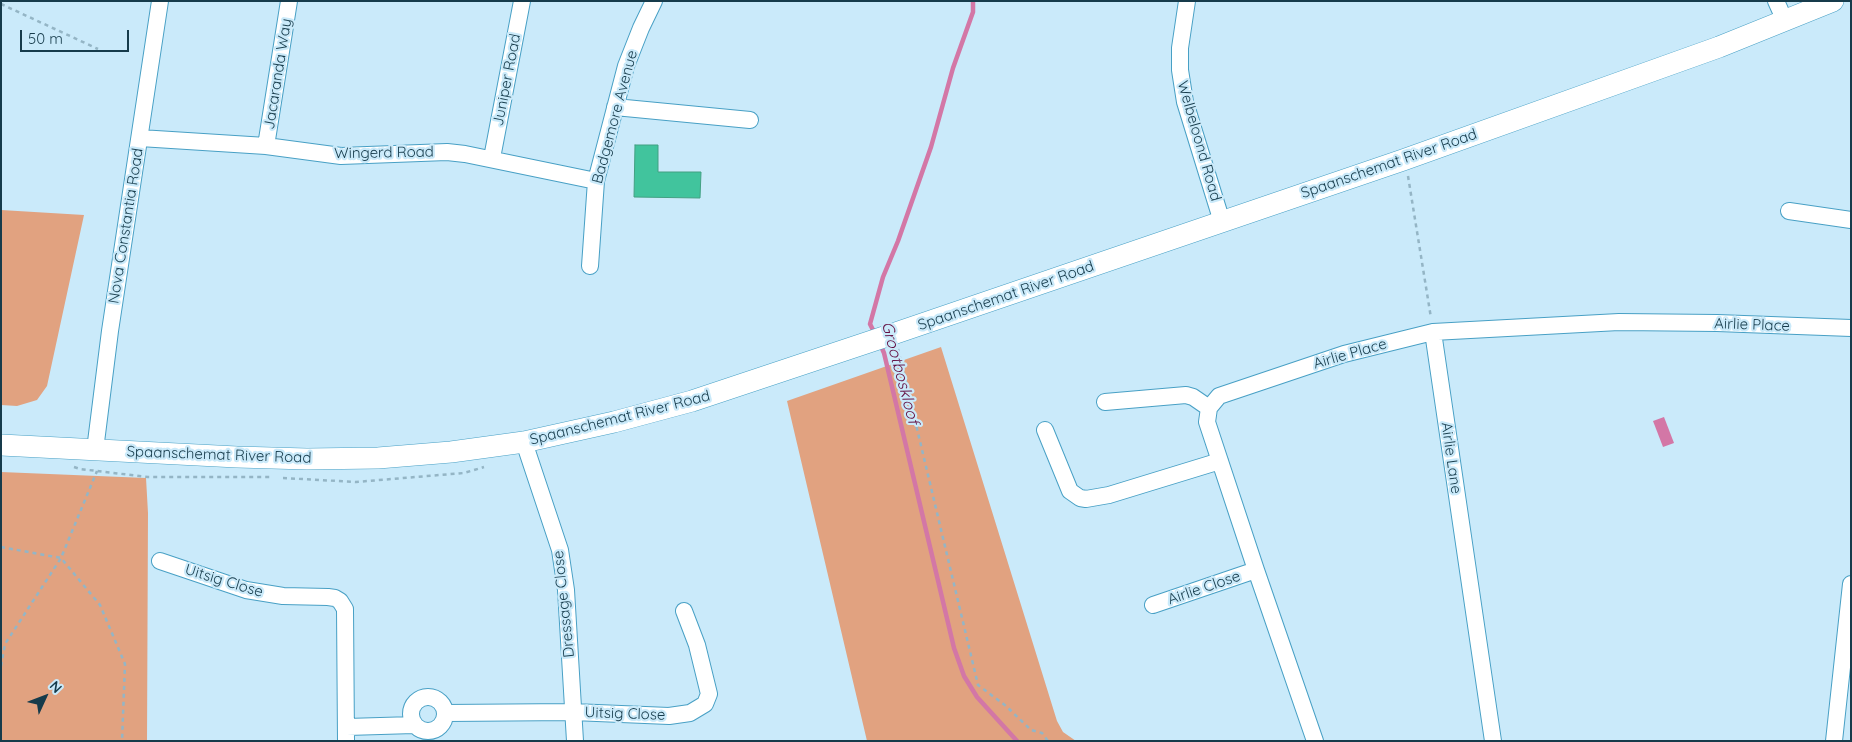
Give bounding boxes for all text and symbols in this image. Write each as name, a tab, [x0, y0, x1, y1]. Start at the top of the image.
street label: Jacaranda Way	[260, 17, 296, 131]
scale bar	[22, 20, 131, 52]
text: 50 m	[28, 29, 63, 48]
street label: Juniper Road	[489, 32, 525, 128]
street label: Badgemore Avenue	[589, 48, 641, 186]
street label: Welbeloond Road	[1173, 79, 1225, 203]
street label: Spaanschemat River Road	[1299, 125, 1479, 203]
street label: Wingerd Road	[334, 143, 434, 163]
street label: Nova Constantia Road	[105, 147, 147, 305]
street label: Spaanschemat River Road	[916, 257, 1096, 335]
street label: Airlie Place	[1714, 315, 1790, 335]
water label: Grootboskloof	[877, 319, 923, 427]
street label: Airlie Place	[1311, 335, 1389, 373]
street label: Spaanschemat River Road	[528, 387, 712, 449]
street label: Airlie Lane	[1437, 421, 1465, 495]
street label: Spaanschemat River Road	[126, 443, 312, 467]
street label: Dressage Close	[549, 550, 579, 658]
street label: Uitsig Close	[183, 561, 265, 601]
street label: Airlie Close	[1165, 567, 1243, 609]
north arrow	[20, 672, 70, 722]
text: N	[46, 677, 66, 697]
street label: Uitsig Close	[584, 704, 666, 724]

